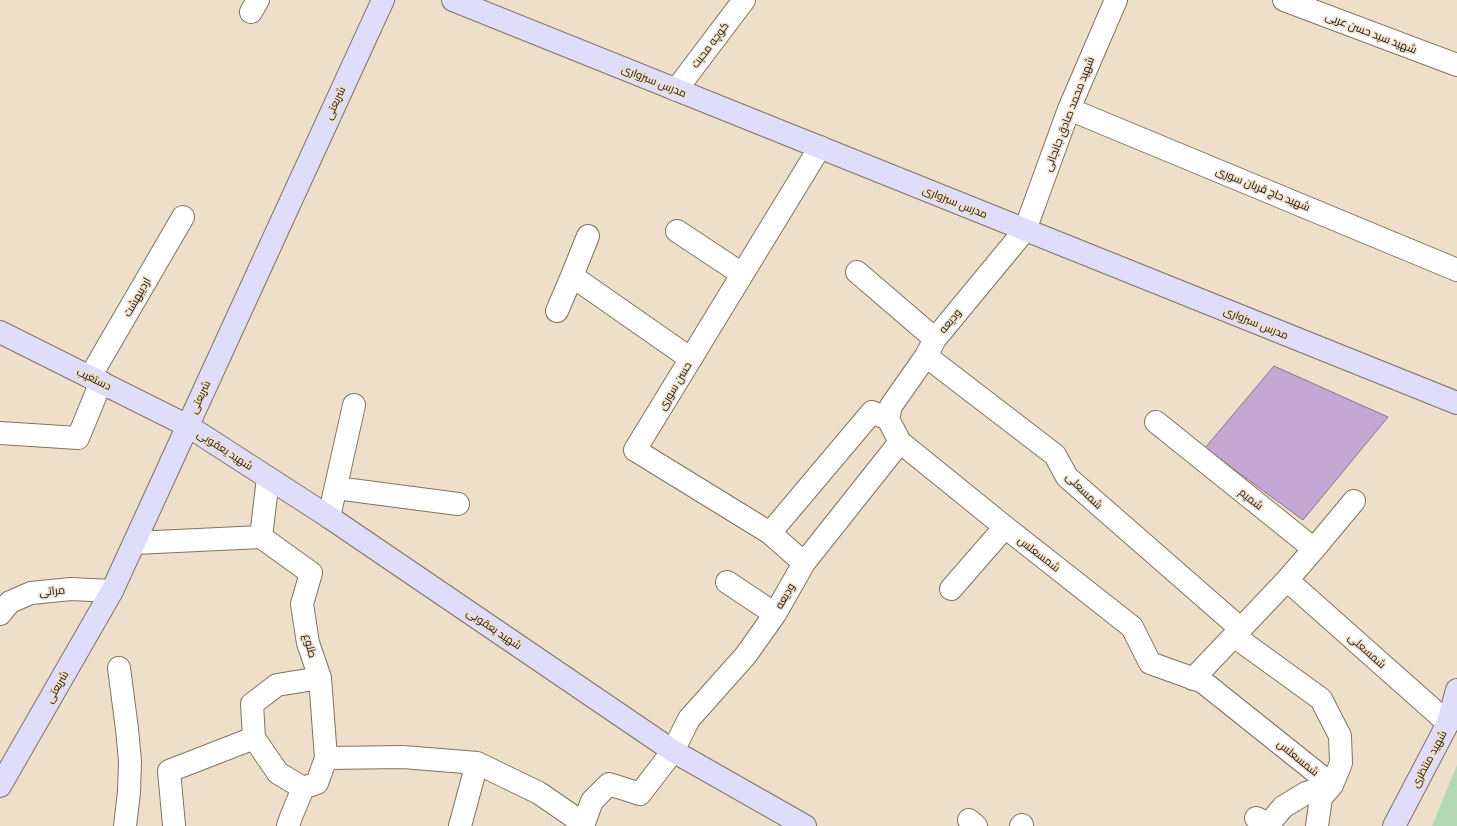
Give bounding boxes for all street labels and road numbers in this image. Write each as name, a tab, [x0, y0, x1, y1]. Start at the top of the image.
street label: شهید سید حسن عربی	[1323, 9, 1419, 57]
street label: کوچه محبت	[688, 19, 732, 71]
street label: شهید محمد صادق جانجانی	[1041, 55, 1097, 173]
street label: مدرس سبزواری	[620, 62, 688, 100]
street label: شریعتی	[322, 84, 348, 122]
street label: شهید حاج قربان سوری	[1214, 164, 1312, 214]
street label: مدرس سبزواری	[921, 183, 989, 221]
street label: اردیبهشت	[121, 275, 153, 319]
street label: مدرس سبزواری	[1222, 304, 1290, 342]
street label: ودیعه	[936, 306, 964, 336]
street label: حسن سوری	[655, 360, 695, 412]
street label: دستغیب	[75, 365, 113, 393]
street label: شریعتی	[187, 378, 213, 416]
street label: شهید یعقوبی	[195, 427, 255, 473]
street label: شمسعلی	[1063, 470, 1105, 512]
street label: شمیم	[1236, 485, 1266, 513]
street label: شمسعلس	[1015, 533, 1063, 575]
street label: ودیعه	[772, 581, 798, 611]
street label: مراتی	[38, 583, 66, 599]
street label: شهید یعقوبی	[464, 606, 524, 652]
street label: شمسعلی	[1345, 631, 1389, 671]
street label: طلوع	[301, 633, 319, 659]
street label: شریعتی	[43, 669, 71, 705]
street label: شهید منتظری	[1408, 728, 1450, 790]
street label: شمسعلس	[1274, 737, 1322, 779]

